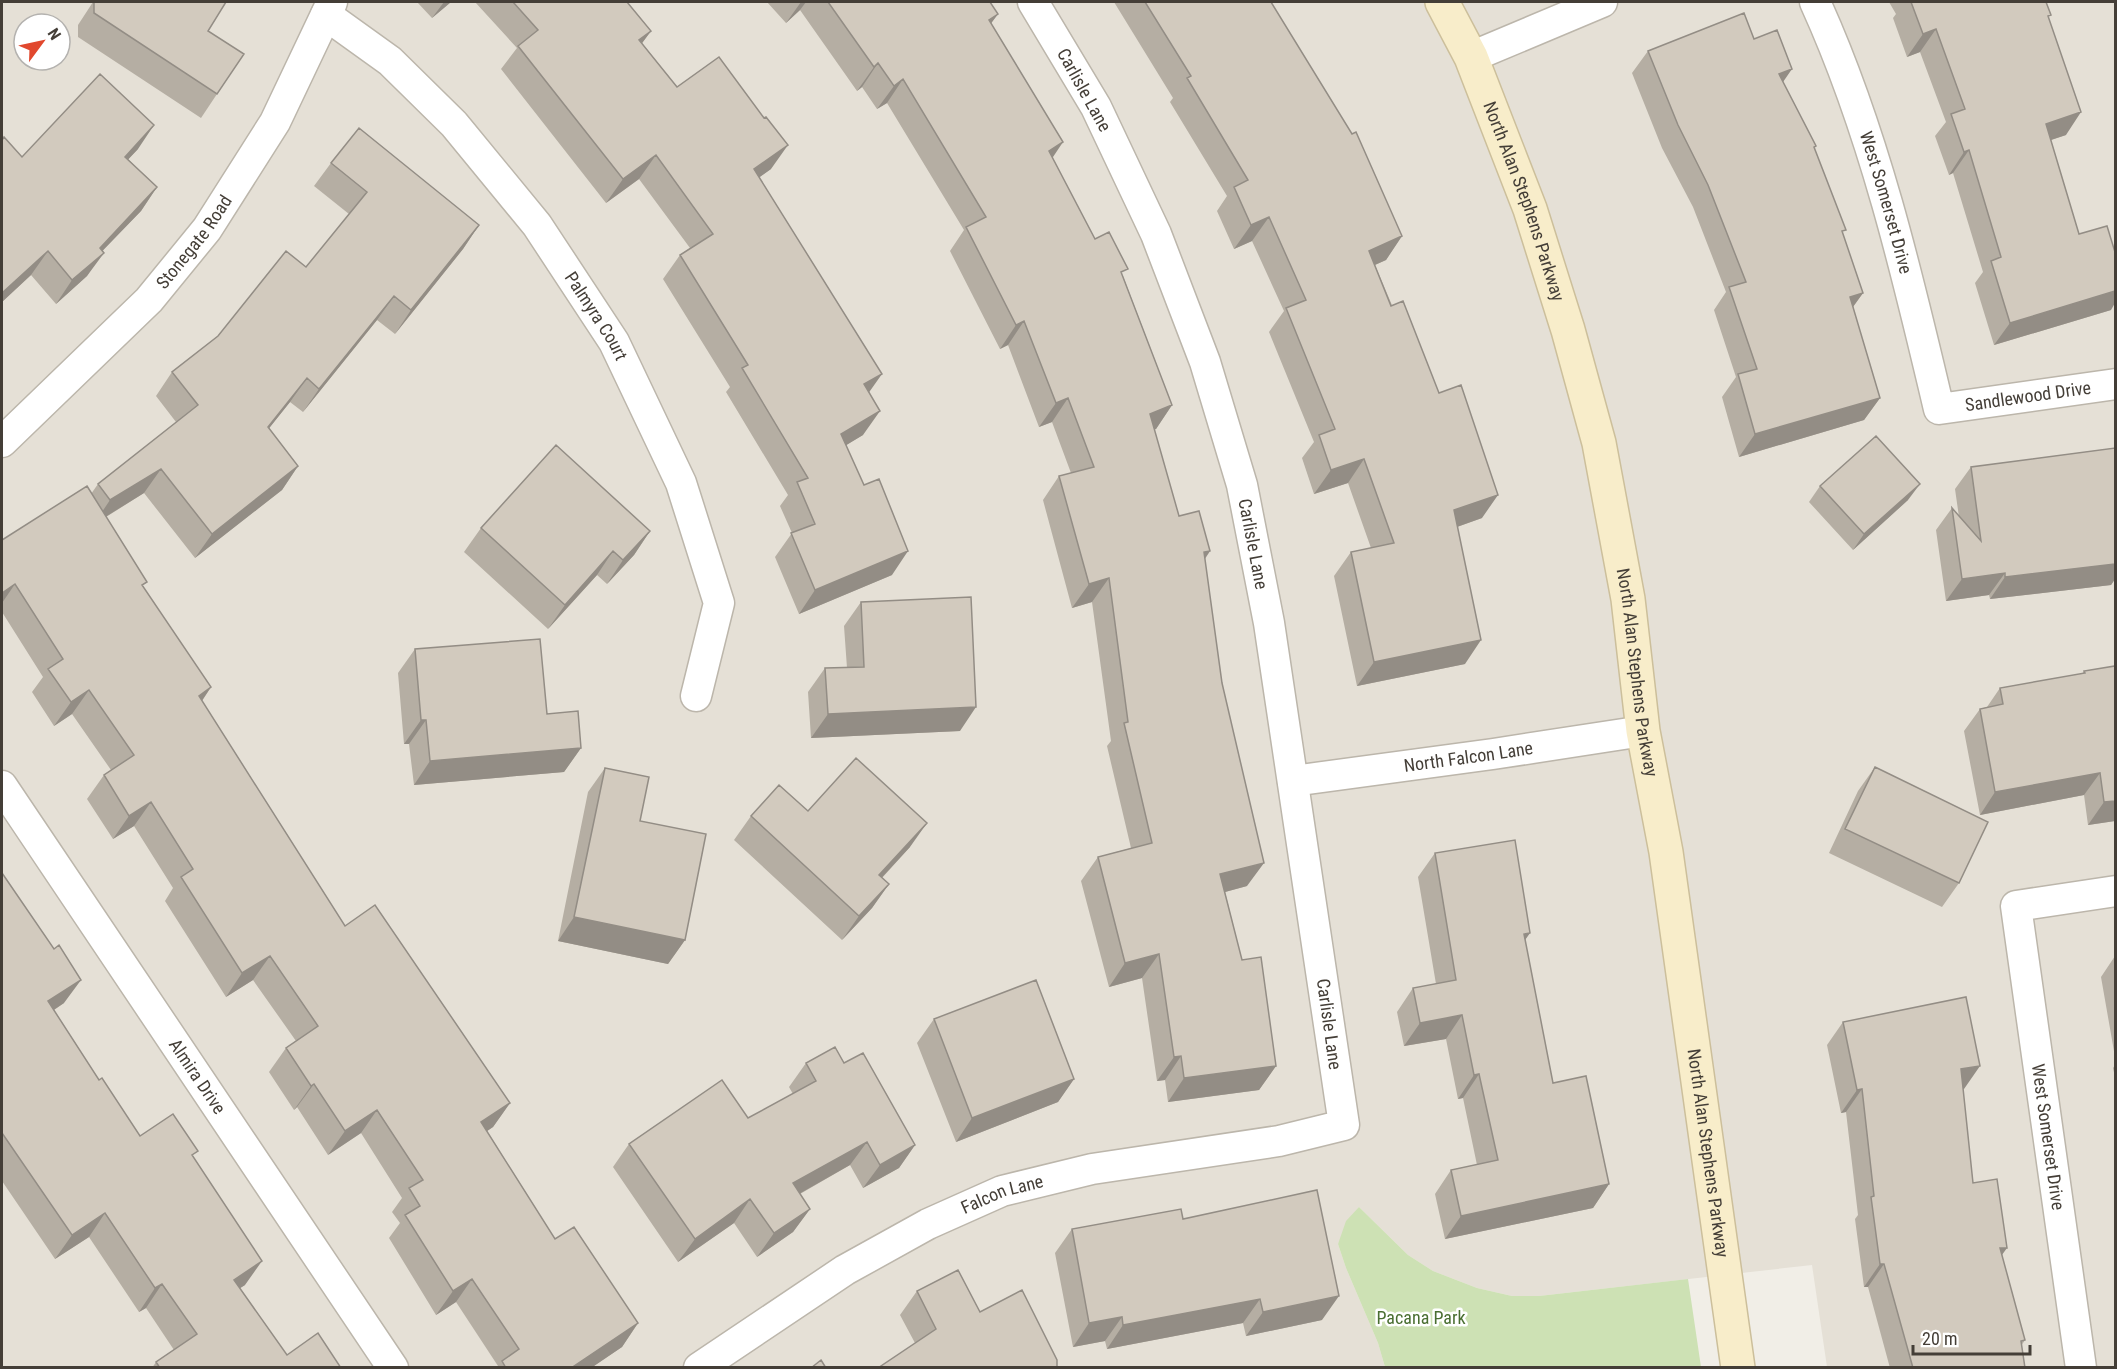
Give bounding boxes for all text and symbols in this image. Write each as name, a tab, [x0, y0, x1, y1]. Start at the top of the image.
north arrow	[12, 12, 72, 72]
text: N	[44, 25, 65, 43]
street label: Carlisle Lane	[1053, 45, 1116, 135]
street label: North Alan Stephens Parkway	[1479, 98, 1569, 304]
street label: West Somerset Drive	[1856, 128, 1917, 276]
street label: Stonegate Road	[152, 191, 236, 293]
street label: Palmyra Court	[561, 268, 632, 363]
street label: Sandlewood Drive	[1964, 377, 2092, 415]
street label: Carlisle Lane	[1234, 497, 1273, 591]
street label: North Alan Stephens Parkway	[1612, 566, 1663, 779]
street label: North Falcon Lane	[1403, 737, 1534, 776]
street label: Carlisle Lane	[1313, 977, 1346, 1071]
street label: Almira Drive	[165, 1035, 230, 1118]
street label: North Alan Stephens Parkway	[1684, 1047, 1734, 1259]
street label: West Somerset Drive	[2028, 1062, 2069, 1211]
street label: Falcon Lane	[958, 1170, 1045, 1218]
park label: Pacana Park	[1376, 1307, 1466, 1328]
scale bar	[1913, 1318, 2030, 1356]
text: 20 m	[1922, 1328, 1957, 1349]

